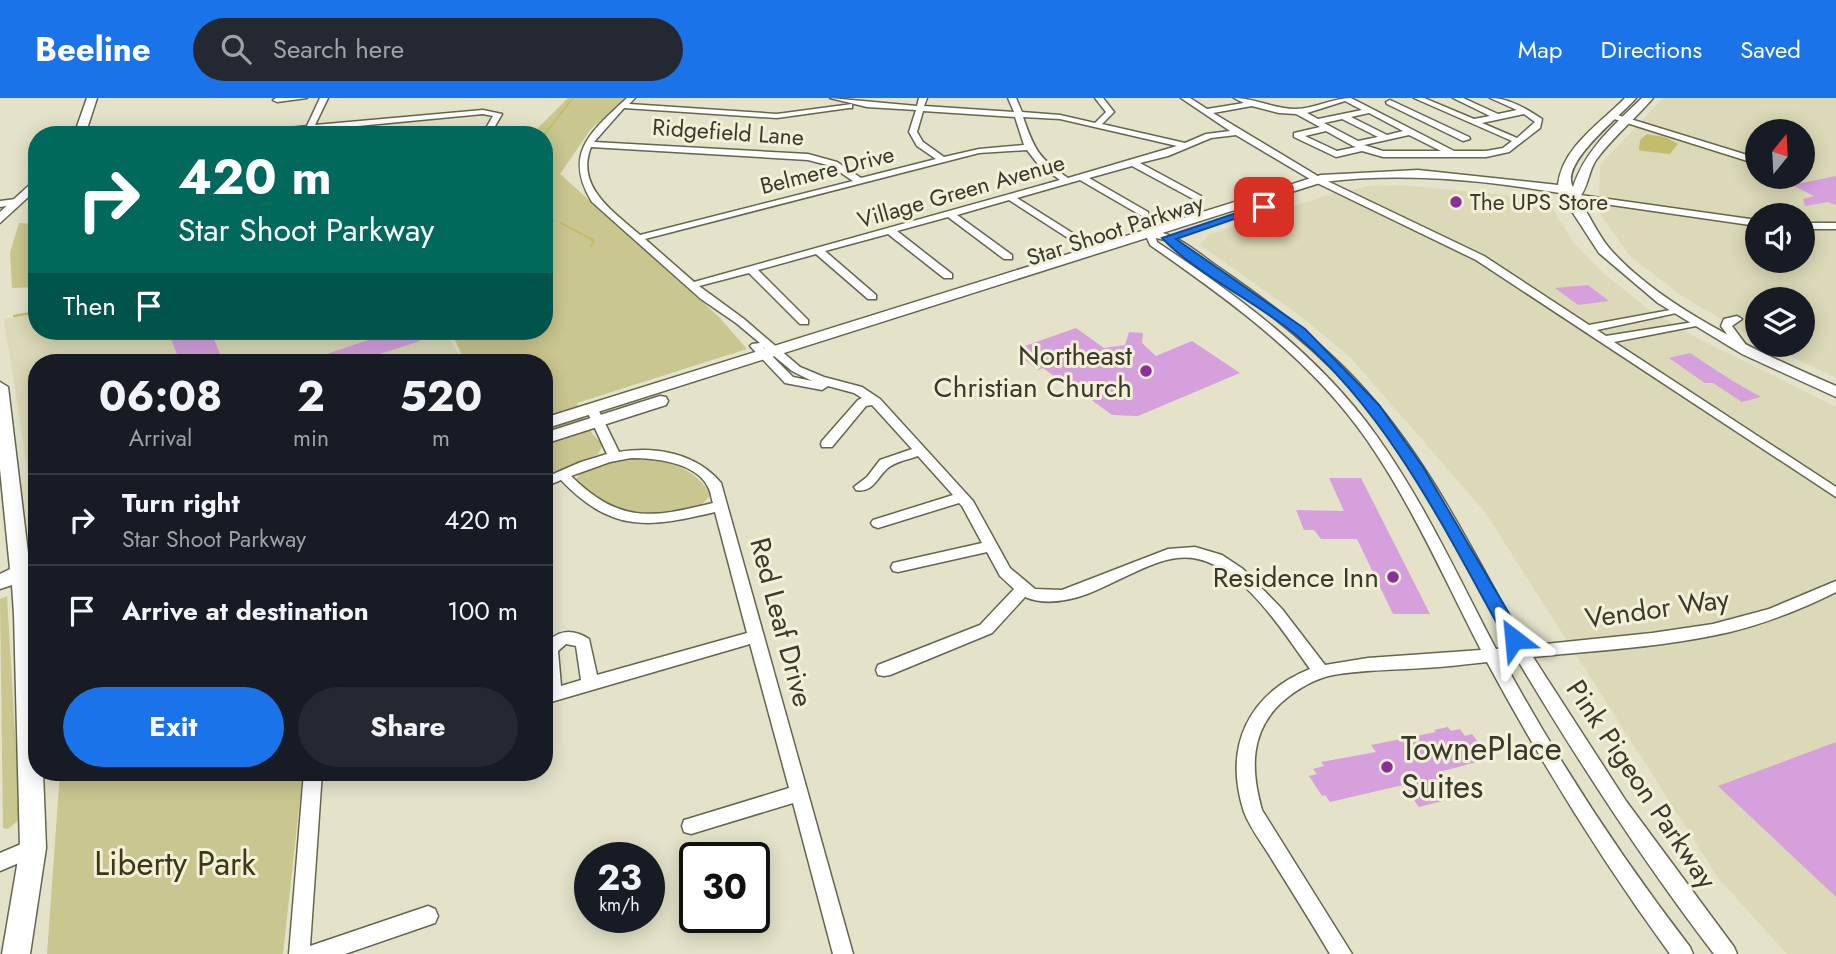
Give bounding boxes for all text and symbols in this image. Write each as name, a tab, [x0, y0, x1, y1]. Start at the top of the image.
search box	[193, 18, 683, 81]
text: Beeline	[35, 26, 151, 73]
icon: search	[217, 30, 255, 68]
text: Search here	[273, 30, 404, 68]
text: Map	[1518, 32, 1563, 67]
text: Directions	[1601, 32, 1702, 67]
text: Saved	[1740, 32, 1801, 67]
street label: Ridgefield Lane	[651, 110, 805, 154]
north arrow	[1745, 119, 1815, 189]
map controls	[1745, 119, 1815, 357]
street label: Belmere Drive	[756, 137, 898, 203]
text: 420 m	[178, 142, 332, 212]
street label: Village Green Avenue	[853, 145, 1069, 237]
icon: right	[63, 154, 154, 245]
pin	[1234, 177, 1294, 237]
street label: Star Shoot Parkway	[1022, 185, 1209, 275]
place label: The UPS Store	[1470, 185, 1608, 219]
icon: arrive	[1245, 188, 1283, 226]
marker: The UPS Store	[1448, 194, 1464, 210]
button: sound	[1745, 203, 1815, 273]
text: Star Shoot Parkway	[178, 207, 434, 253]
text: Then	[63, 287, 116, 325]
icon: arrive	[130, 287, 168, 325]
button: layers	[1745, 287, 1815, 357]
place label: Northeast Christian Church	[934, 335, 1132, 408]
marker: Northeast Christian Church	[1138, 363, 1154, 379]
text: 06:08	[99, 366, 222, 427]
text: 2	[297, 366, 325, 427]
text: 520	[400, 366, 482, 427]
text: Arrival	[129, 421, 192, 455]
text: min	[293, 421, 329, 455]
text: m	[432, 421, 450, 455]
text: Turn right	[122, 484, 240, 522]
icon: right	[63, 501, 101, 539]
text: 420 m	[444, 501, 518, 539]
text: Star Shoot Parkway	[122, 522, 306, 556]
street label: Red Leaf Drive	[739, 533, 824, 711]
place label: Residence Inn	[1213, 557, 1379, 598]
marker: Residence Inn	[1385, 569, 1401, 585]
street label: Vendor Way	[1582, 578, 1732, 639]
icon: arrive	[63, 592, 101, 630]
text: Arrive at destination	[122, 592, 369, 630]
text: 100 m	[447, 592, 518, 630]
position arrow	[1477, 602, 1551, 676]
street label: Pink Pigeon Parkway	[1556, 671, 1727, 898]
button: Exit	[63, 687, 284, 767]
button: Share	[298, 687, 518, 767]
place label: TownePlace Suites	[1401, 725, 1562, 810]
marker: TownePlace Suites	[1379, 759, 1395, 775]
park label: Liberty Park	[94, 840, 256, 887]
speed limit sign: 30	[679, 842, 770, 933]
text: 23	[597, 853, 642, 903]
text: km/h	[599, 892, 640, 918]

